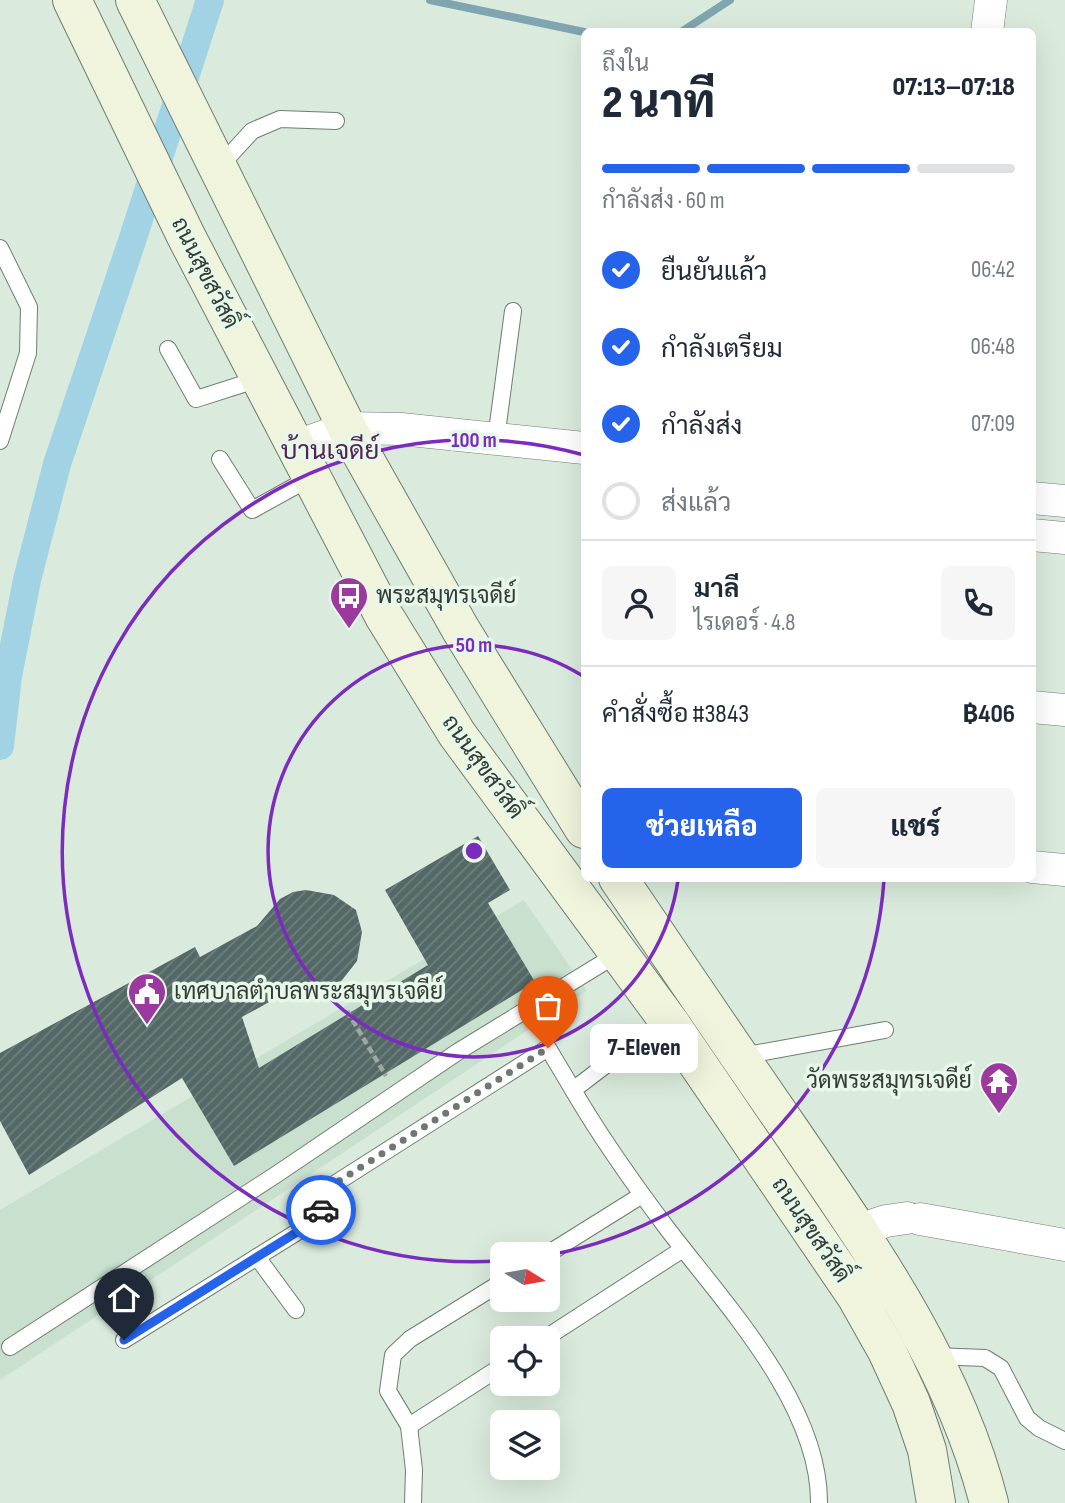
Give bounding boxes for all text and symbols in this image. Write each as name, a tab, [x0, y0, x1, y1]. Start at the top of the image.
text: ถึงใน	[602, 50, 649, 78]
text: 07:13–07:18	[892, 72, 1015, 103]
text: 2 นาที	[602, 76, 715, 131]
text: กำลังส่ง · 60 m	[602, 187, 725, 215]
street label: ถนนสุขสวัสดิ์	[164, 208, 253, 334]
icon: check	[602, 251, 640, 289]
text: 06:42	[971, 256, 1015, 284]
text: ยืนยันแล้ว	[661, 257, 767, 288]
icon: check	[602, 328, 640, 366]
text: 06:48	[971, 333, 1015, 361]
text: กำลังเตรียม	[661, 334, 783, 365]
icon: check	[602, 405, 640, 443]
text: 07:09	[971, 410, 1015, 438]
text: กำลังส่ง	[661, 411, 742, 442]
text: 100 m	[451, 428, 497, 453]
district label: บ้านเจดีย์	[281, 433, 379, 467]
text: ส่งแล้ว	[661, 488, 731, 519]
button: person	[602, 566, 676, 640]
button: phone	[941, 566, 1015, 640]
text: มาลี	[694, 574, 739, 605]
bus stop icon: พระสมุทรเจดีย์	[328, 575, 370, 630]
place label: พระสมุทรเจดีย์	[376, 579, 516, 611]
text: ไรเดอร์ · 4.8	[694, 609, 795, 637]
text: 50 m	[456, 633, 492, 658]
text: คำสั่งซื้อ #3843	[602, 699, 749, 730]
text: ฿406	[963, 699, 1015, 730]
street label: ถนนสุขสวัสดิ์	[435, 704, 537, 825]
button: ช่วยเหลือ	[602, 788, 802, 868]
button: แชร์	[816, 788, 1015, 868]
centre of rings	[462, 839, 486, 863]
public building icon: เทศบาลตำบลพระสมุทรเจดีย์	[126, 971, 168, 1026]
place label: เทศบาลตำบลพระสมุทรเจดีย์	[174, 975, 443, 1007]
pin	[518, 976, 578, 1048]
icon: bag	[529, 987, 567, 1025]
callout: 7-Eleven	[590, 1024, 698, 1072]
text: 7-Eleven	[607, 1034, 681, 1062]
temple icon: วัดพระสมุทรเจดีย์	[978, 1060, 1020, 1115]
place label: วัดพระสมุทรเจดีย์	[806, 1064, 972, 1096]
street label: ถนนสุขสวัสดิ์	[765, 1167, 864, 1289]
courier	[286, 1175, 356, 1245]
icon: car	[302, 1191, 340, 1229]
north arrow	[490, 1242, 560, 1312]
map controls	[490, 1242, 560, 1480]
pin	[94, 1268, 154, 1340]
icon: home	[105, 1279, 143, 1317]
button: locate	[490, 1326, 560, 1396]
button: layers	[490, 1410, 560, 1480]

